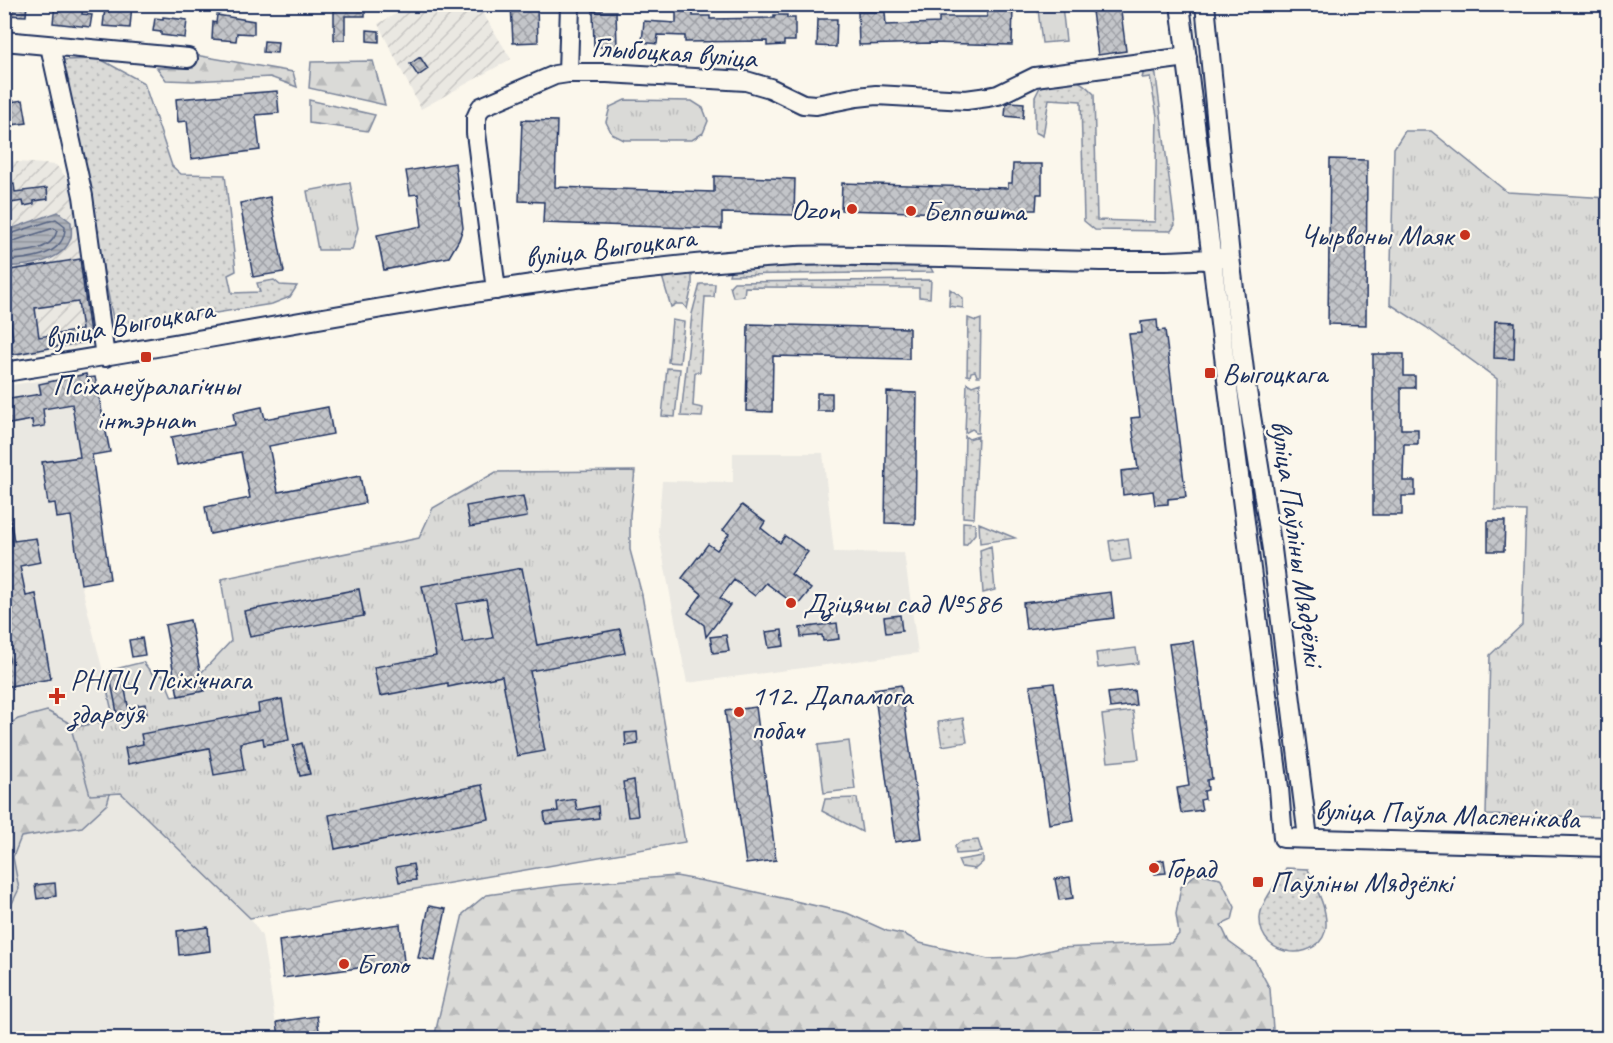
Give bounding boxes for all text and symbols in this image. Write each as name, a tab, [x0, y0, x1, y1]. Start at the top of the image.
street label: Глыбоцкая вуліца	[590, 27, 760, 77]
place label: Ozon	[791, 190, 840, 228]
place label: Белпошта	[923, 192, 1028, 230]
marker: Ozon	[845, 202, 859, 216]
marker: Белпошта	[904, 204, 918, 218]
place label: Чырвоны Маяк	[1300, 216, 1456, 254]
street label: вуліца Выгоцкага	[523, 217, 700, 276]
marker: Чырвоны Маяк	[1458, 228, 1472, 242]
street label: вуліца Выгоцкага	[41, 289, 219, 357]
marker: Псіханеўралагічны інтэрнат	[139, 350, 153, 364]
place label: Выгоцкага	[1222, 354, 1329, 392]
place label: Псіханеўралагічны інтэрнат	[53, 366, 242, 438]
marker: Выгоцкага	[1203, 366, 1217, 380]
street label: вуліца Паўліны Мядзёлкі	[1262, 418, 1335, 672]
place label: Дзіцячы сад №586	[803, 584, 1003, 622]
marker: Дзіцячы сад №586	[784, 596, 798, 610]
place label: РНПЦ Псіхічнага здароўя	[66, 660, 253, 732]
place label: 112. Дапамога побач	[751, 676, 914, 748]
marker: РНПЦ Псіхічнага здароўя	[48, 687, 66, 705]
marker: 112. Дапамога побач	[732, 705, 746, 719]
street label: вуліца Паўла Масленікава	[1314, 790, 1582, 838]
place label: Горад	[1166, 849, 1218, 887]
marker: Горад	[1147, 861, 1161, 875]
place label: Паўліны Мядзёлкі	[1270, 863, 1456, 901]
marker: Паўліны Мядзёлкі	[1251, 875, 1265, 889]
place label: Бголо	[356, 945, 412, 983]
marker: Бголо	[337, 957, 351, 971]

